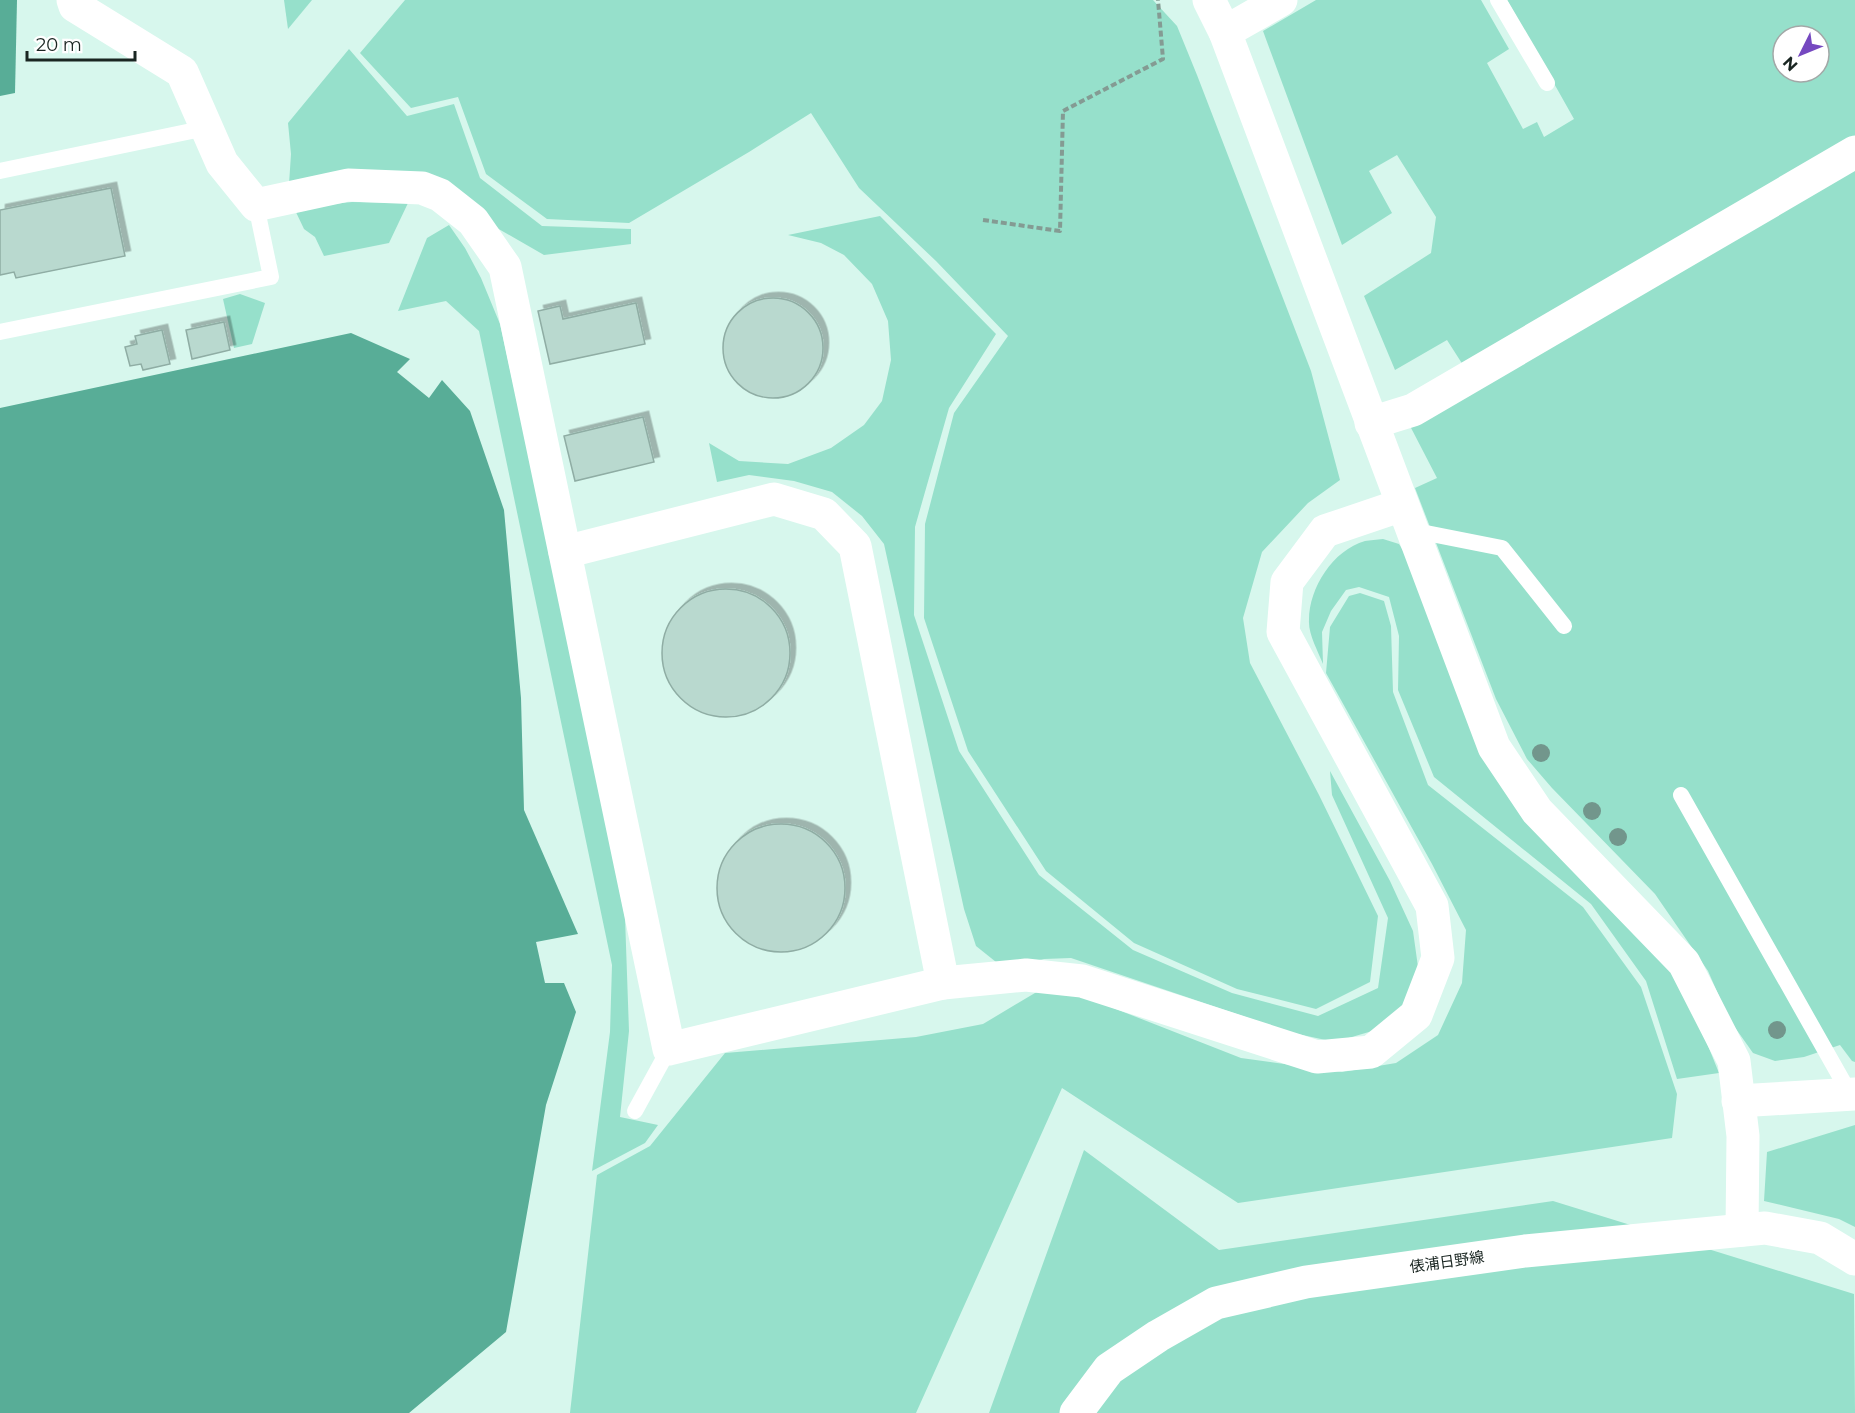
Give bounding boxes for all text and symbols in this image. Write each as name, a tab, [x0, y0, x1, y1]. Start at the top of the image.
scale bar	[27, 24, 135, 62]
north arrow	[1771, 24, 1831, 84]
text: 20 m	[36, 34, 82, 56]
text: N	[1779, 53, 1802, 75]
street label: 俵浦日野線	[1408, 1247, 1485, 1276]

